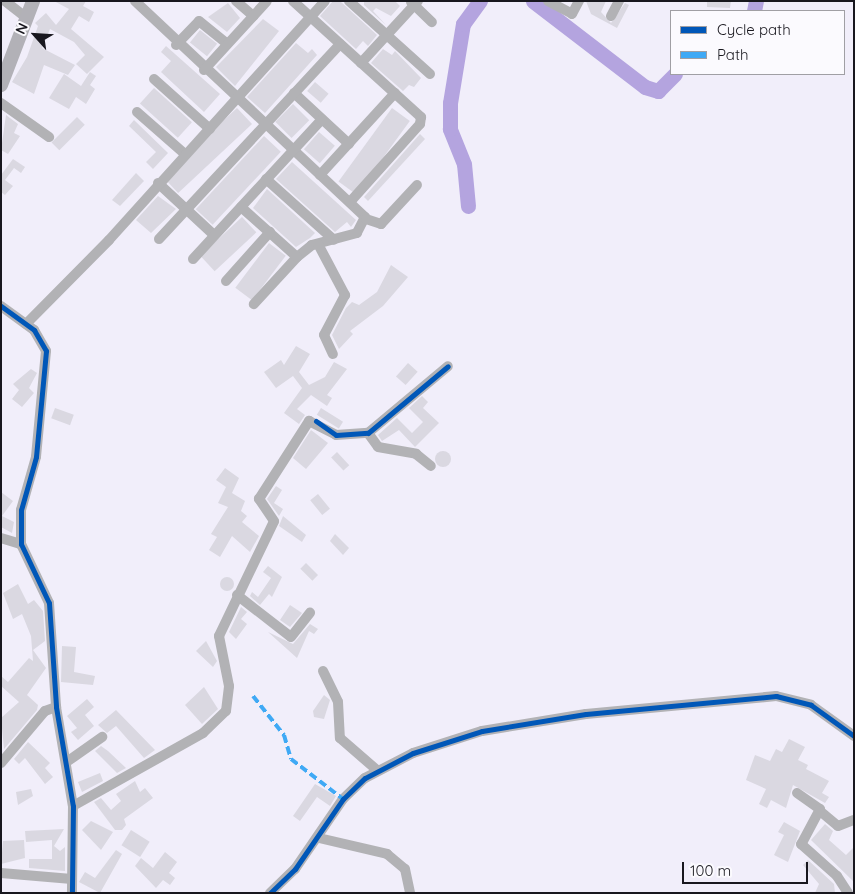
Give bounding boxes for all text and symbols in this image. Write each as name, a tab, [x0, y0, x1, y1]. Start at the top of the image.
north arrow	[10, 10, 60, 60]
legend	[670, 10, 845, 75]
text: N	[11, 20, 32, 37]
text: Cycle path	[717, 20, 791, 39]
text: Path	[717, 45, 749, 64]
scale bar	[685, 852, 811, 884]
text: 100 m	[690, 861, 731, 880]

